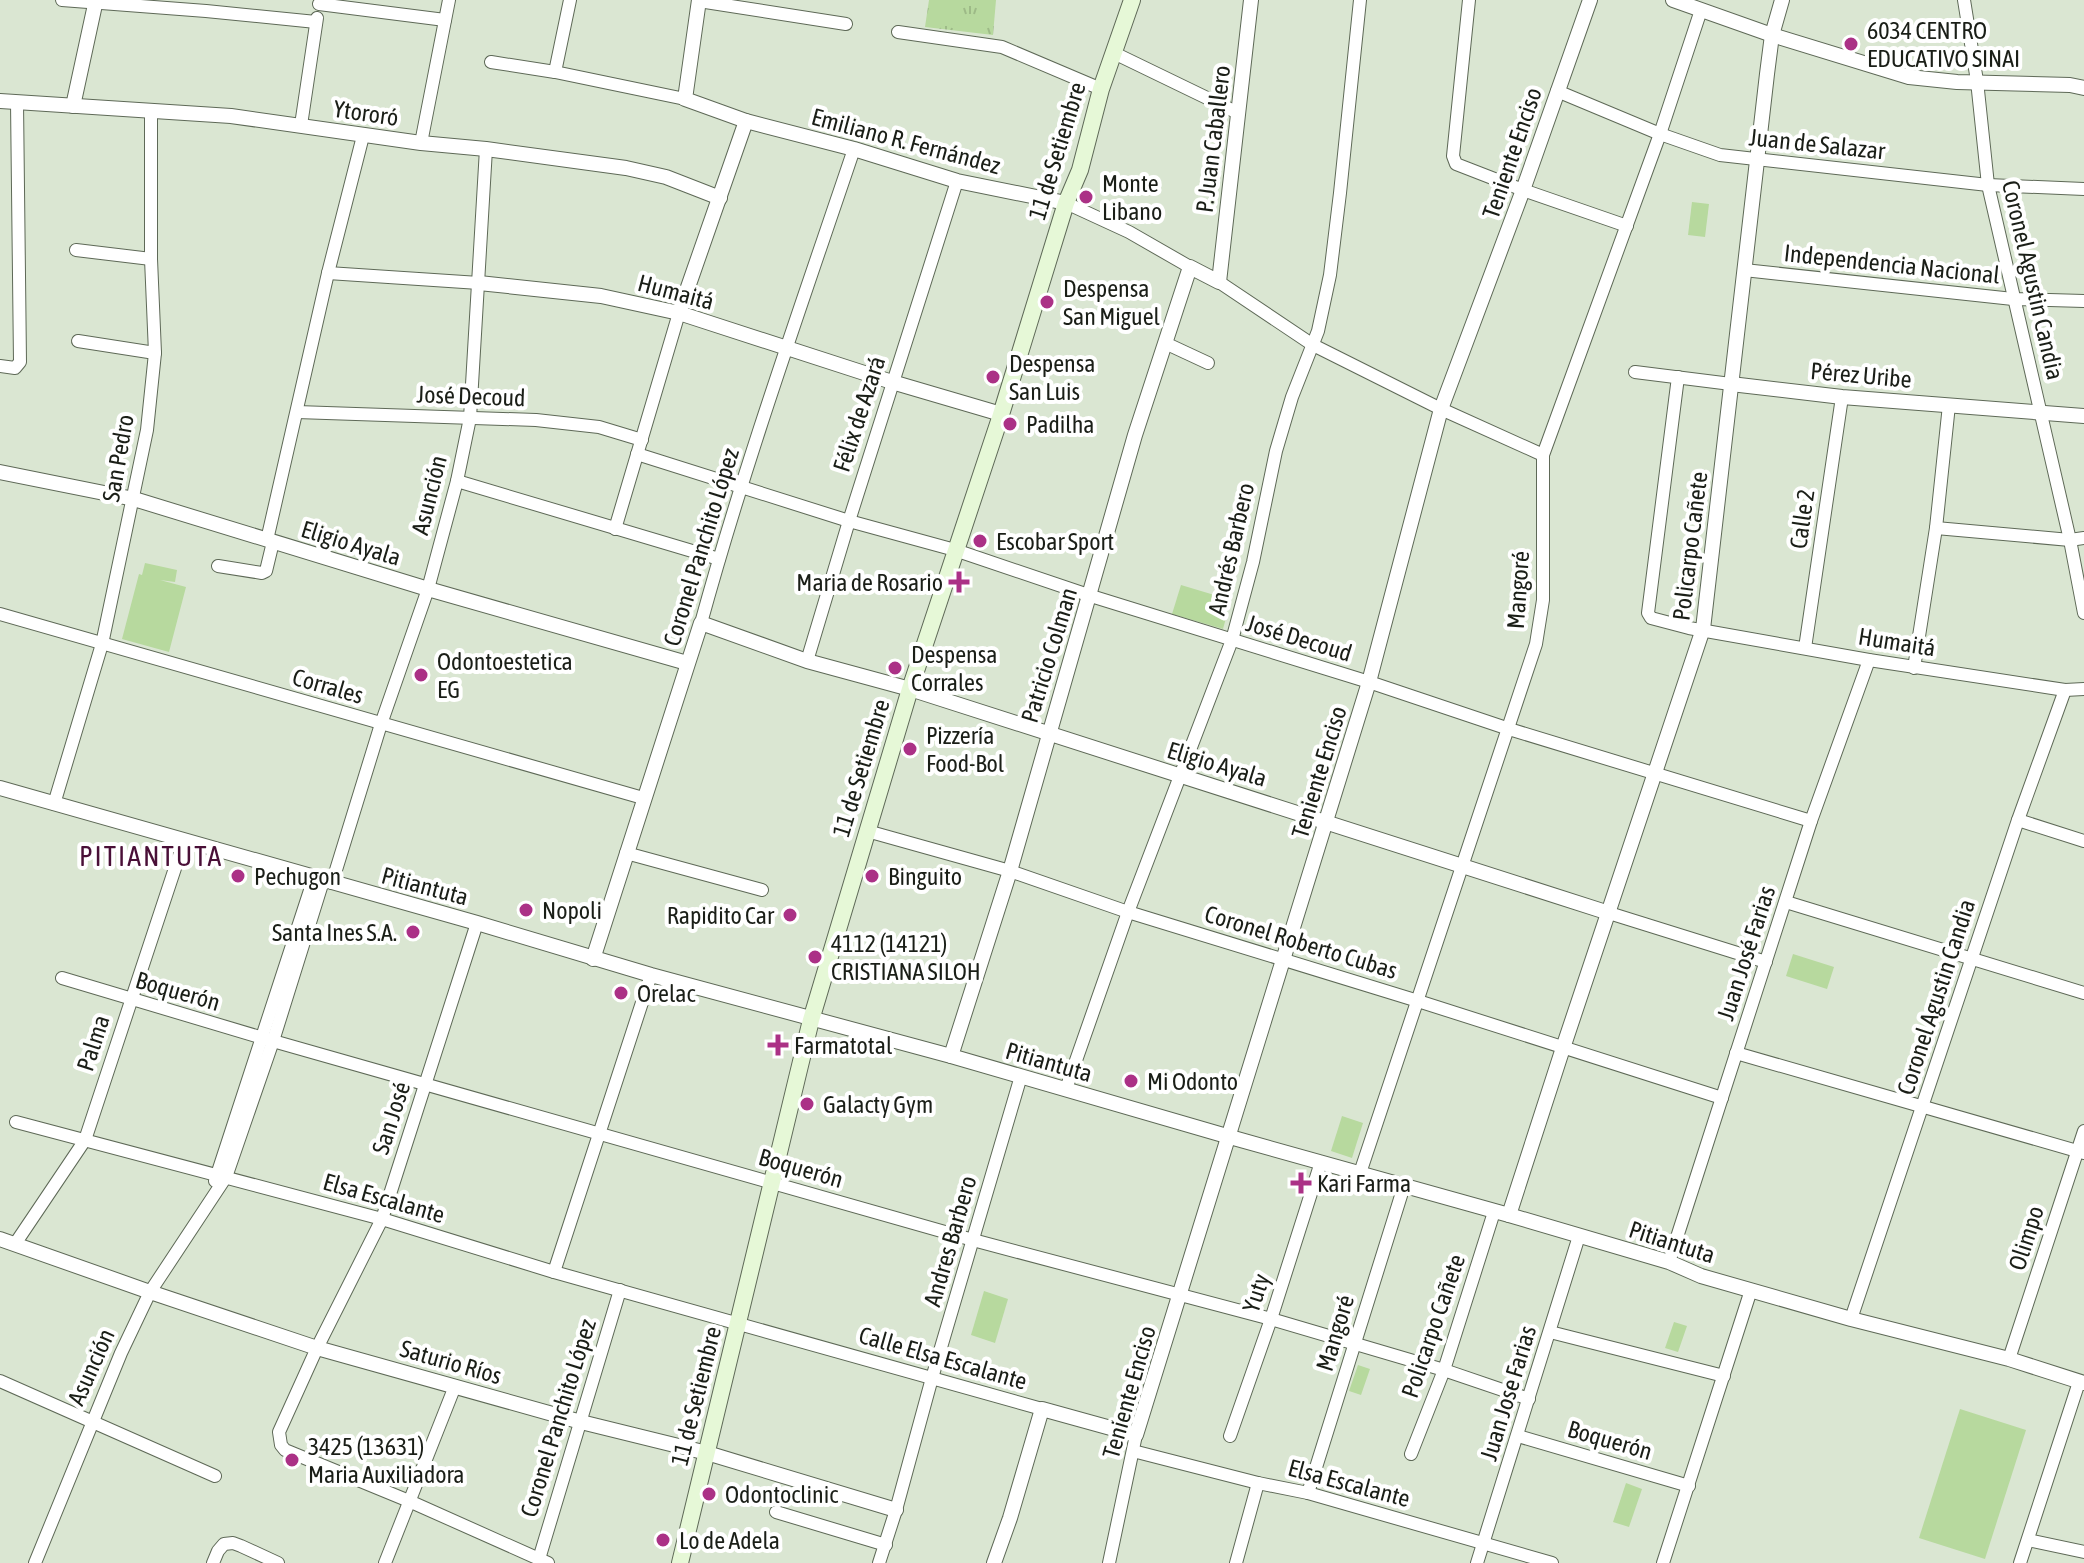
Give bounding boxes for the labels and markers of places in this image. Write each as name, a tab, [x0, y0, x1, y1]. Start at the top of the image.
place label: 6034 CENTRO EDUCATIVO SINAI	[1867, 17, 2020, 72]
marker: 6034 CENTRO EDUCATIVO SINAI	[1842, 35, 1860, 53]
place label: Monte Libano	[1102, 170, 1162, 225]
marker: Monte Libano	[1077, 188, 1095, 206]
place label: Despensa San Miguel	[1063, 275, 1161, 330]
marker: Despensa San Miguel	[1038, 293, 1056, 311]
place label: Despensa San Luis	[1009, 350, 1095, 405]
marker: Despensa San Luis	[984, 368, 1002, 386]
place label: Padilha	[1026, 411, 1095, 438]
marker: Padilha	[1001, 415, 1019, 433]
place label: Escobar Sport	[996, 528, 1114, 555]
marker: Escobar Sport	[971, 532, 989, 550]
place label: Maria de Rosario	[796, 569, 943, 596]
marker: Maria de Rosario	[950, 573, 968, 591]
place label: Despensa Corrales	[911, 641, 997, 696]
place label: Odontoestetica EG	[437, 648, 573, 703]
marker: Despensa Corrales	[886, 659, 904, 677]
marker: Odontoestetica EG	[412, 666, 430, 684]
place label: Pizzería Food-Bol	[926, 722, 1005, 777]
marker: Pizzería Food-Bol	[901, 740, 919, 758]
place label: Pechugon	[254, 863, 341, 890]
place label: Binguito	[888, 863, 962, 890]
marker: Pechugon	[229, 867, 247, 885]
marker: Binguito	[863, 867, 881, 885]
place label: Nopoli	[542, 897, 602, 924]
marker: Nopoli	[517, 901, 535, 919]
place label: Rapidito Car	[667, 902, 775, 929]
marker: Rapidito Car	[781, 906, 799, 924]
place label: Santa Ines S.A.	[272, 919, 397, 946]
marker: Santa Ines S.A.	[404, 923, 422, 941]
place label: 4112 (14121) CRISTIANA SILOH	[831, 930, 981, 985]
marker: 4112 (14121) CRISTIANA SILOH	[806, 948, 824, 966]
place label: Orelac	[637, 980, 696, 1007]
marker: Orelac	[612, 984, 630, 1002]
place label: Farmatotal	[794, 1032, 893, 1059]
marker: Farmatotal	[769, 1036, 787, 1054]
place label: Mi Odonto	[1147, 1068, 1238, 1095]
marker: Mi Odonto	[1122, 1072, 1140, 1090]
place label: Galacty Gym	[823, 1091, 933, 1118]
marker: Galacty Gym	[798, 1095, 816, 1113]
place label: Kari Farma	[1317, 1170, 1411, 1197]
marker: Kari Farma	[1292, 1174, 1310, 1192]
place label: 3425 (13631) Maria Auxiliadora	[308, 1433, 464, 1488]
marker: 3425 (13631) Maria Auxiliadora	[283, 1451, 301, 1469]
place label: Odontoclinic	[725, 1481, 838, 1508]
marker: Odontoclinic	[700, 1485, 718, 1503]
place label: Lo de Adela	[679, 1527, 780, 1554]
marker: Lo de Adela	[654, 1531, 672, 1549]

